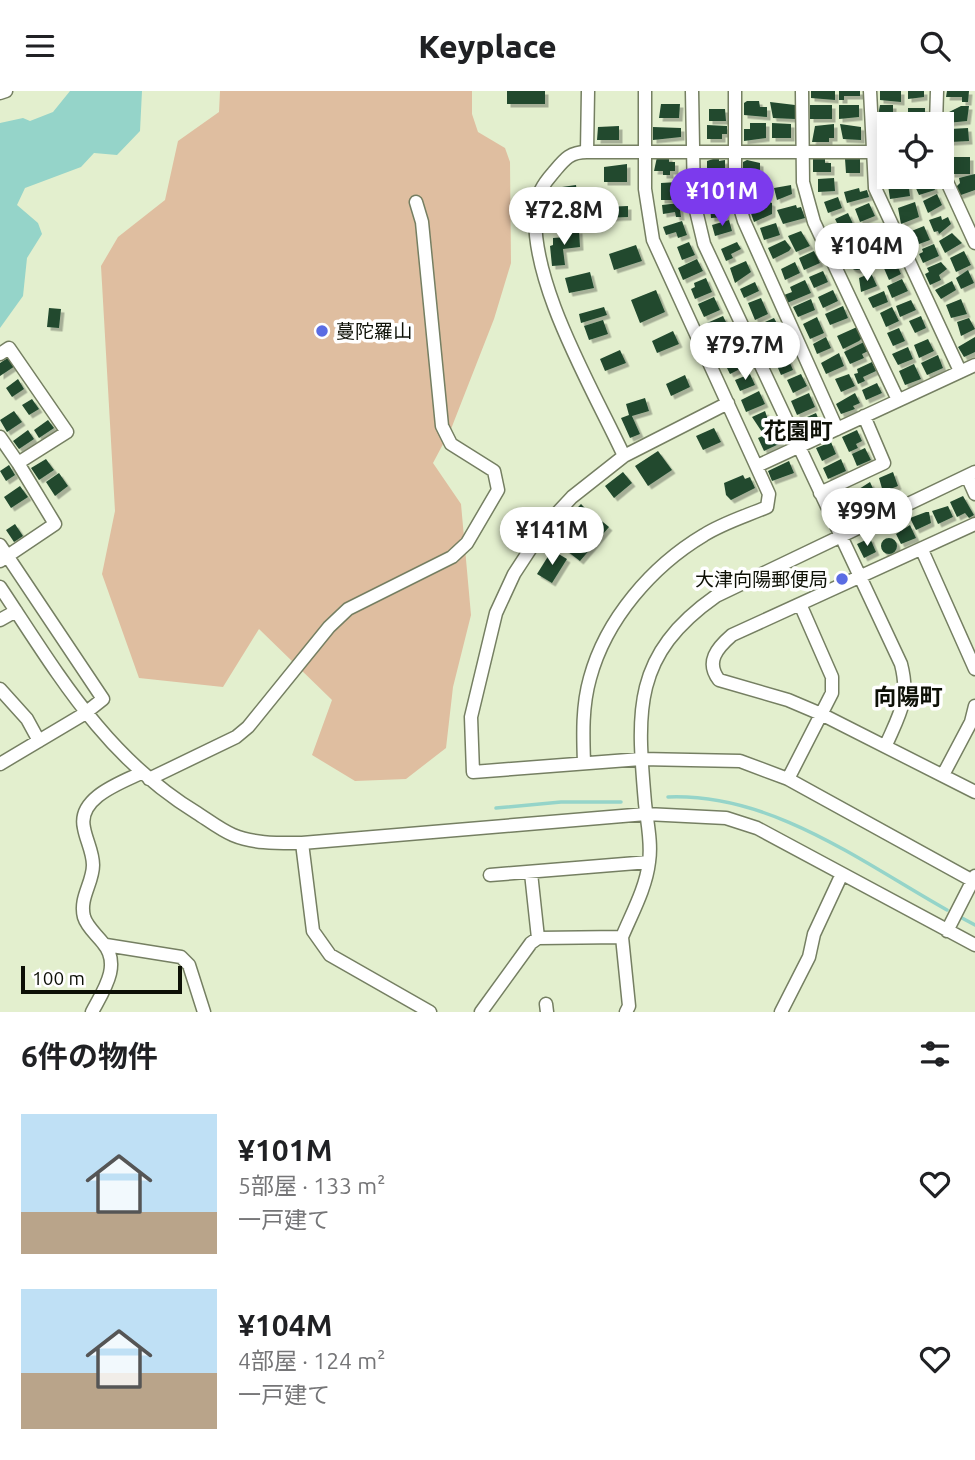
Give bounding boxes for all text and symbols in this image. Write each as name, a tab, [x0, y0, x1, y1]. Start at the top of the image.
icon: menu	[21, 27, 59, 65]
icon: search	[916, 27, 954, 65]
text: Keyplace	[418, 28, 557, 64]
map controls	[877, 112, 954, 189]
button: locate	[877, 112, 954, 189]
pin: ¥101M	[673, 169, 771, 228]
text: ¥101M	[686, 178, 758, 203]
pin: ¥72.8M	[507, 187, 621, 247]
text: ¥72.8M	[525, 197, 603, 222]
pin: ¥104M	[818, 223, 916, 283]
text: ¥104M	[831, 233, 903, 258]
place label: 蔓陀羅山	[336, 320, 412, 342]
marker: 蔓陀羅山	[314, 323, 330, 339]
pin: ¥79.7M	[688, 323, 802, 382]
text: ¥79.7M	[706, 332, 784, 357]
district label: 花園町	[764, 418, 833, 443]
pin: ¥99M	[826, 489, 908, 548]
text: ¥99M	[837, 498, 897, 523]
pin: ¥141M	[503, 507, 601, 567]
text: ¥141M	[516, 517, 588, 542]
place label: 大津向陽郵便局	[695, 568, 828, 590]
marker: 大津向陽郵便局	[834, 571, 850, 587]
district label: 向陽町	[874, 684, 943, 709]
scale bar	[21, 963, 182, 995]
text: 100 m	[32, 967, 85, 989]
icon: filters	[916, 1035, 954, 1073]
text: 6件の物件	[21, 1039, 158, 1073]
text: ¥101M	[238, 1133, 332, 1167]
icon: home	[77, 1142, 161, 1226]
icon: heart	[916, 1165, 954, 1203]
text: 5部屋 · 133 m²	[238, 1173, 385, 1198]
text: 一戸建て	[238, 1207, 330, 1232]
text: ¥104M	[238, 1308, 332, 1342]
icon: home	[77, 1317, 161, 1401]
icon: heart	[916, 1340, 954, 1378]
text: 4部屋 · 124 m²	[238, 1348, 385, 1373]
text: 一戸建て	[238, 1382, 330, 1407]

